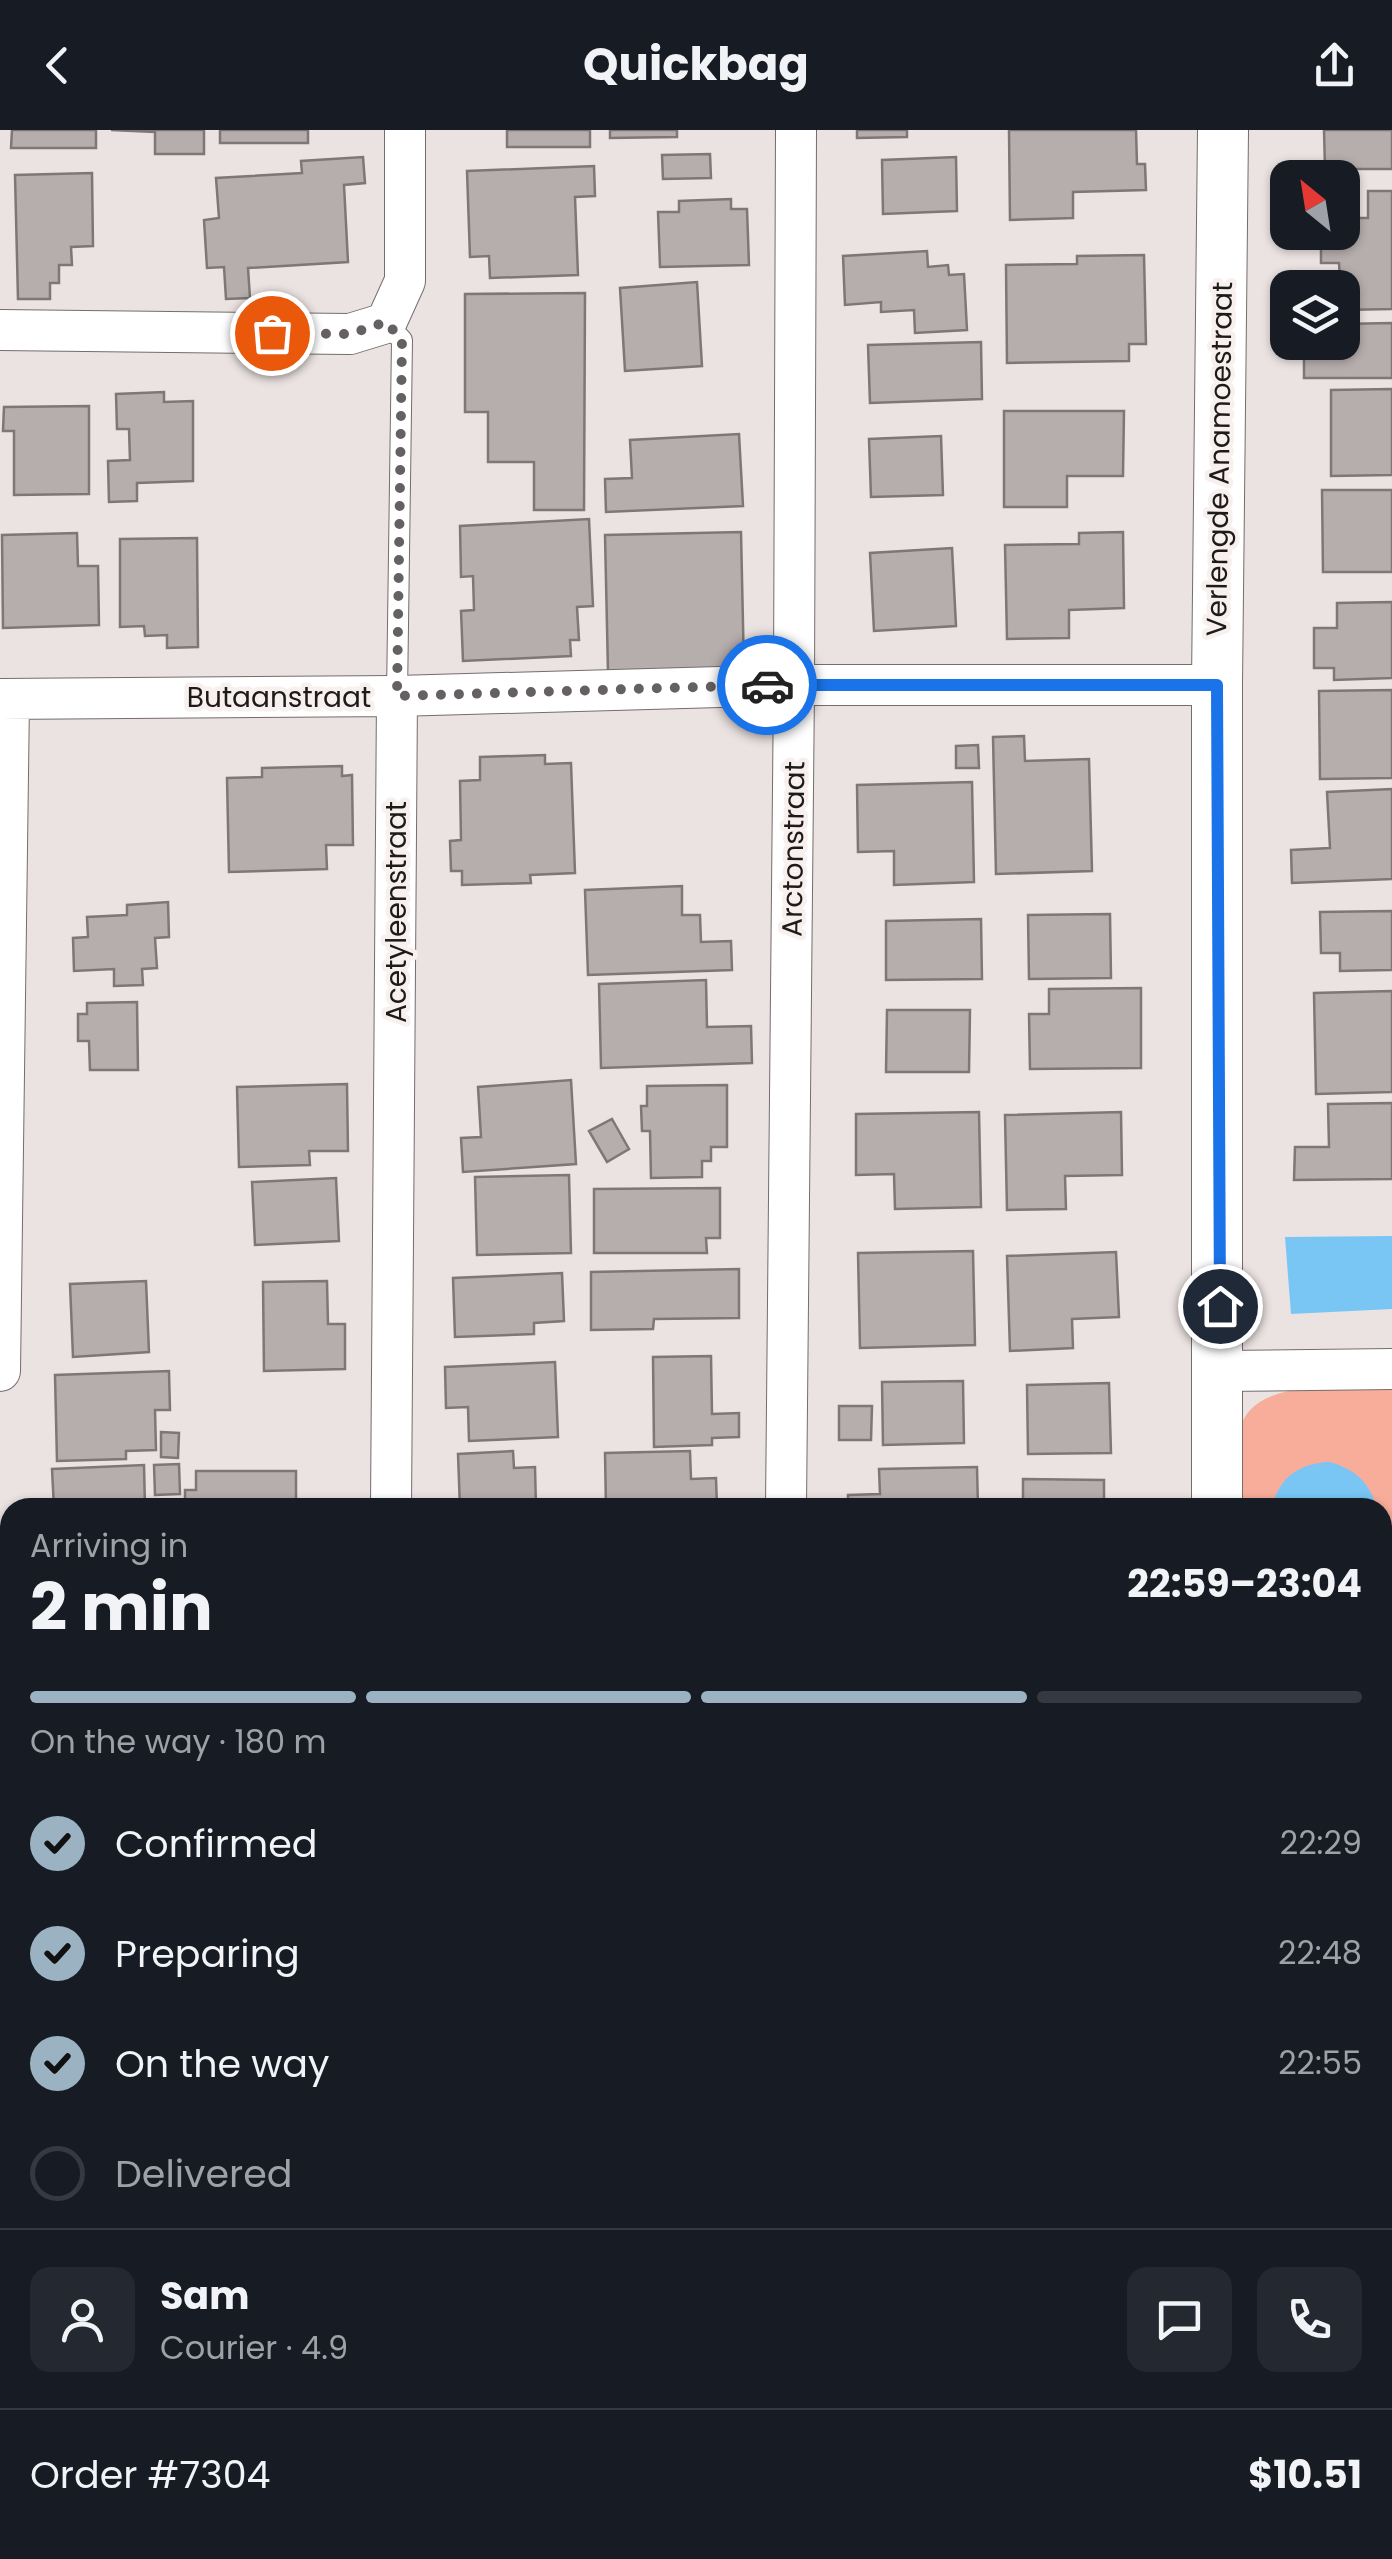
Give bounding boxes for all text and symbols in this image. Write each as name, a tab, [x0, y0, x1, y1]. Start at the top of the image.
text: Quickbag	[583, 33, 809, 96]
icon: back	[30, 38, 85, 93]
icon: share	[1307, 38, 1362, 93]
north arrow	[1270, 160, 1360, 250]
map controls	[1270, 160, 1360, 360]
button: layers	[1270, 270, 1360, 360]
street label: Verlengde Anamoestraat	[1197, 281, 1242, 637]
pin	[230, 291, 315, 376]
icon: bag	[245, 306, 300, 361]
courier	[717, 635, 817, 735]
icon: car	[740, 658, 795, 713]
street label: Butaanstraat	[187, 678, 371, 717]
street label: Arctonstraat	[772, 761, 815, 937]
street label: Acetyleenstraat	[377, 801, 416, 1023]
pin	[1178, 1264, 1263, 1349]
icon: home	[1193, 1279, 1248, 1334]
text: Arriving in	[30, 1523, 188, 1568]
text: 22:59–23:04	[1127, 1557, 1362, 1610]
text: 2 min	[30, 1562, 213, 1653]
text: On the way · 180 m	[30, 1719, 326, 1764]
icon: check	[30, 1816, 85, 1871]
text: Confirmed	[115, 1817, 317, 1870]
text: 22:29	[1280, 1820, 1362, 1865]
icon: check	[30, 1926, 85, 1981]
text: Preparing	[115, 1927, 300, 1980]
text: 22:48	[1278, 1930, 1362, 1975]
icon: check	[30, 2036, 85, 2091]
text: On the way	[115, 2037, 329, 2090]
text: 22:55	[1278, 2040, 1362, 2085]
text: Delivered	[115, 2147, 292, 2200]
button: person	[30, 2267, 135, 2372]
button: chat	[1127, 2267, 1232, 2372]
button: phone	[1257, 2267, 1362, 2372]
text: Sam	[160, 2269, 249, 2322]
text: Courier · 4.9	[160, 2325, 348, 2370]
text: Order #7304	[30, 2448, 270, 2501]
text: $10.51	[1248, 2448, 1362, 2501]

